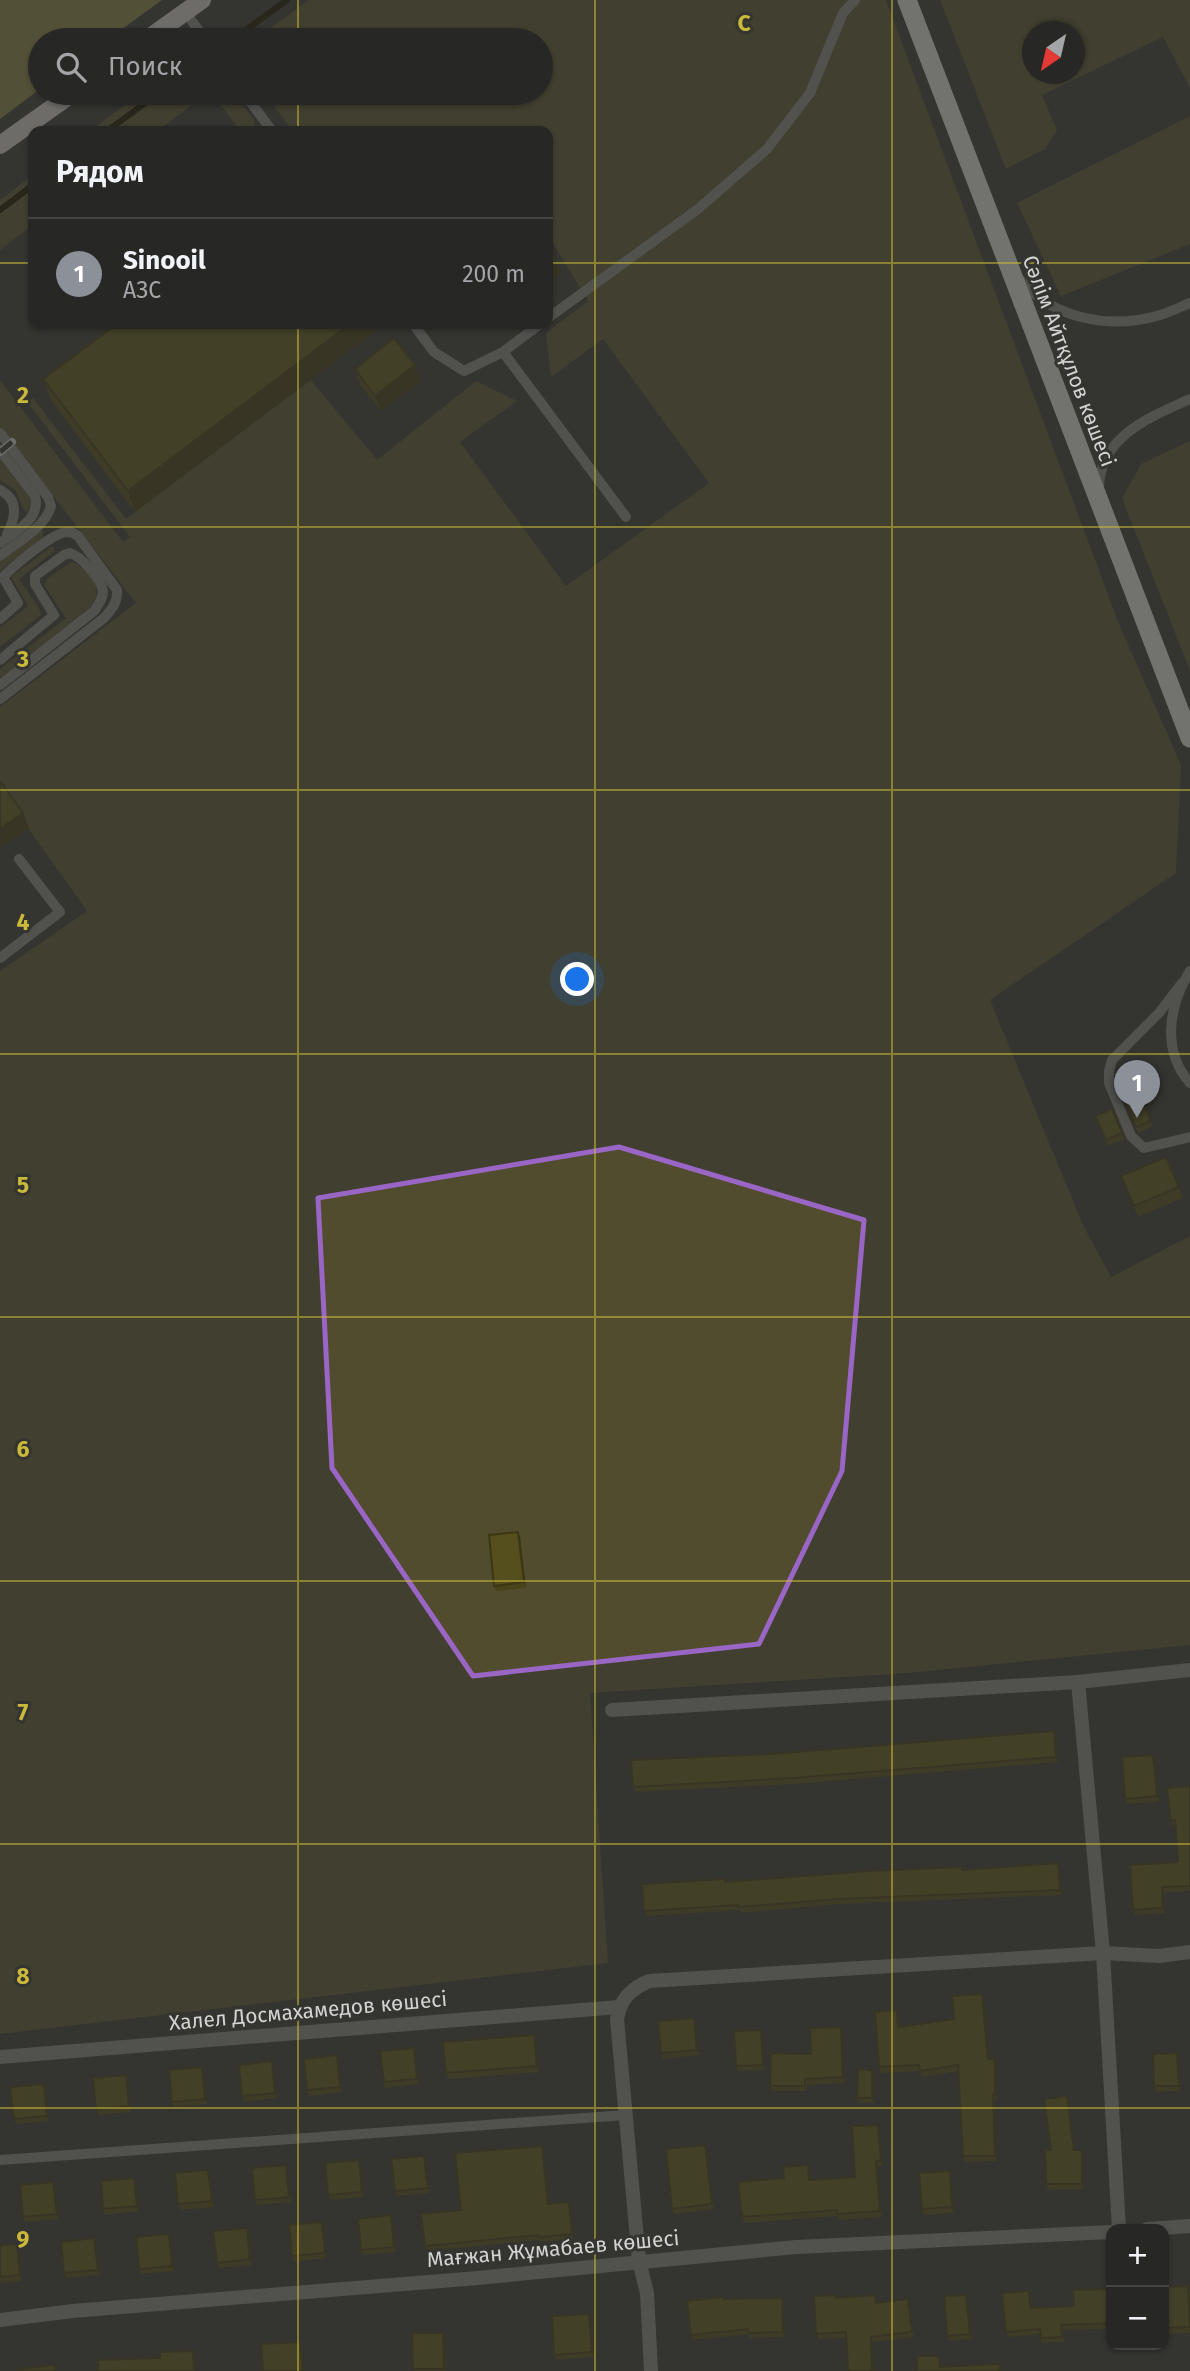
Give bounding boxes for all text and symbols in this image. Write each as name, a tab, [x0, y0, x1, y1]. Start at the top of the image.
text: C	[737, 9, 751, 37]
north arrow	[1022, 21, 1085, 84]
search box	[28, 28, 553, 105]
icon: search	[52, 48, 90, 86]
text: Поиск	[108, 51, 182, 82]
text: Рядом	[56, 154, 144, 190]
text: Sinooil	[123, 245, 206, 276]
street label: Сәлім Айтқұлов көшесі	[1017, 252, 1121, 470]
text: 1	[74, 260, 84, 288]
text: 200 m	[462, 260, 525, 288]
text: АЗС	[123, 276, 161, 304]
text: 2	[17, 381, 29, 409]
text: 3	[16, 645, 29, 673]
text: 4	[17, 908, 30, 936]
your location	[560, 962, 594, 996]
pin: 1	[1114, 1060, 1160, 1118]
text: 5	[17, 1171, 29, 1199]
text: 6	[17, 1435, 30, 1463]
text: 7	[18, 1698, 29, 1726]
text: 8	[16, 1962, 30, 1990]
street label: Халел Досмахамедов көшесі	[168, 1986, 448, 2036]
map controls	[1106, 2224, 1169, 2350]
button: +	[1106, 2224, 1169, 2287]
text: 9	[17, 2225, 30, 2253]
street label: Мағжан Жұмабаев көшесі	[426, 2225, 680, 2273]
button: −	[1106, 2287, 1169, 2350]

